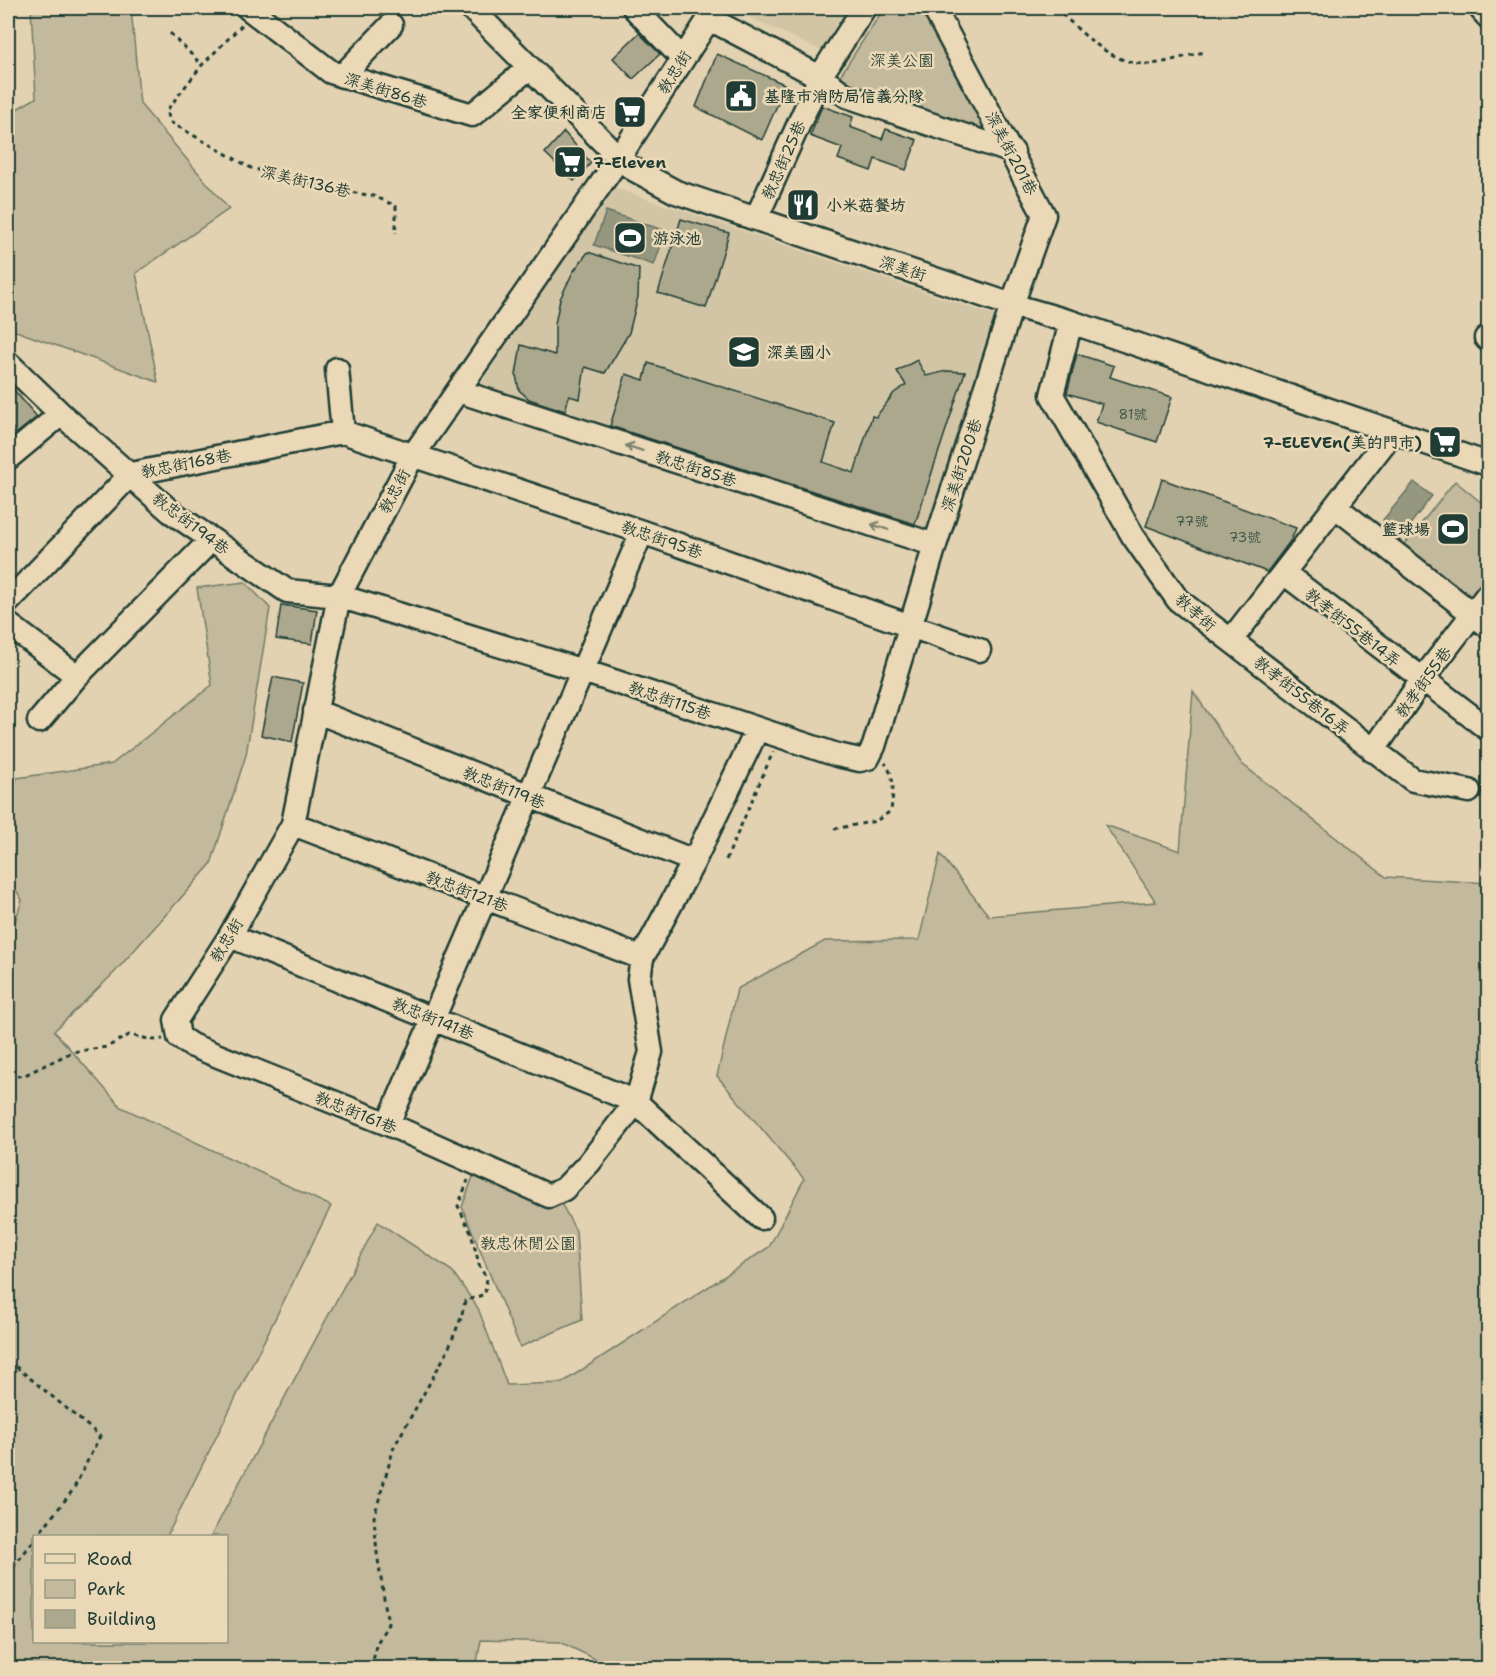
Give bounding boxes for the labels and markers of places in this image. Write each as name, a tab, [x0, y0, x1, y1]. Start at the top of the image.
public building icon: 基隆市消防局信義分隊	[723, 78, 759, 114]
place label: 基隆市消防局信義分隊	[764, 86, 924, 107]
supermarket icon: 全家便利商店	[612, 94, 648, 130]
place label: 全家便利商店	[511, 102, 607, 123]
supermarket icon: 7-Eleven	[552, 144, 588, 180]
place label: 7-Eleven	[593, 152, 666, 173]
restaurant icon: 小米菇餐坊	[785, 187, 821, 223]
place label: 小米菇餐坊	[826, 195, 906, 216]
sports icon: 游泳池	[612, 220, 648, 256]
place label: 游泳池	[653, 228, 701, 249]
school or university icon: 深美國小	[726, 334, 762, 370]
place label: 深美國小	[767, 342, 831, 363]
supermarket icon: 7-ELEVEn(美的門市)	[1427, 424, 1463, 460]
place label: 7-ELEVEn(美的門市)	[1263, 432, 1422, 453]
sports icon: 籃球場	[1435, 511, 1471, 547]
place label: 籃球場	[1382, 519, 1430, 540]

